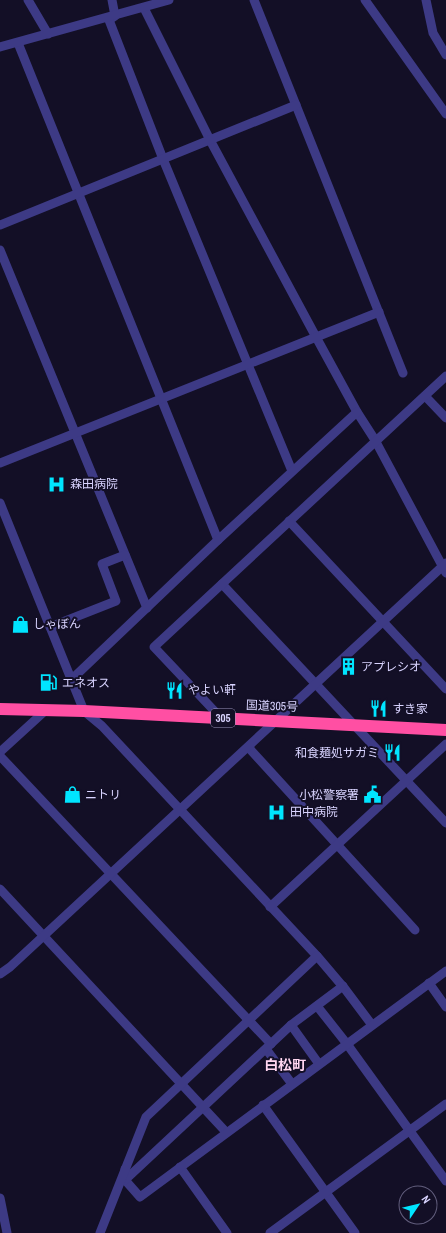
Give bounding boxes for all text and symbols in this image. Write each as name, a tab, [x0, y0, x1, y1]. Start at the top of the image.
hospital icon: 森田病院	[47, 474, 67, 494]
place label: 森田病院	[70, 476, 118, 492]
shop icon: しゃぼん	[10, 614, 30, 634]
place label: しゃぼん	[33, 616, 81, 632]
building icon: アプレシオ	[338, 657, 358, 677]
place label: アプレシオ	[361, 659, 421, 675]
fuel station icon: エネオス	[39, 673, 59, 693]
place label: エネオス	[62, 675, 110, 691]
restaurant icon: やよい軒	[165, 680, 185, 700]
place label: やよい軒	[188, 682, 236, 698]
street label: 国道305号	[246, 697, 298, 715]
restaurant icon: すき家	[369, 699, 389, 719]
place label: すき家	[392, 701, 428, 717]
road number: 305	[211, 709, 235, 727]
restaurant icon: 和食麺処サガミ	[382, 743, 402, 763]
place label: 和食麺処サガミ	[295, 745, 379, 761]
shop icon: ニトリ	[62, 785, 82, 805]
public building icon: 小松警察署	[362, 785, 382, 805]
place label: ニトリ	[85, 787, 121, 803]
place label: 小松警察署	[299, 787, 359, 803]
hospital icon: 田中病院	[267, 802, 287, 822]
place label: 田中病院	[290, 804, 338, 820]
district label: 白松町	[264, 1056, 306, 1074]
north arrow	[398, 1185, 438, 1225]
text: N	[419, 1193, 434, 1206]

